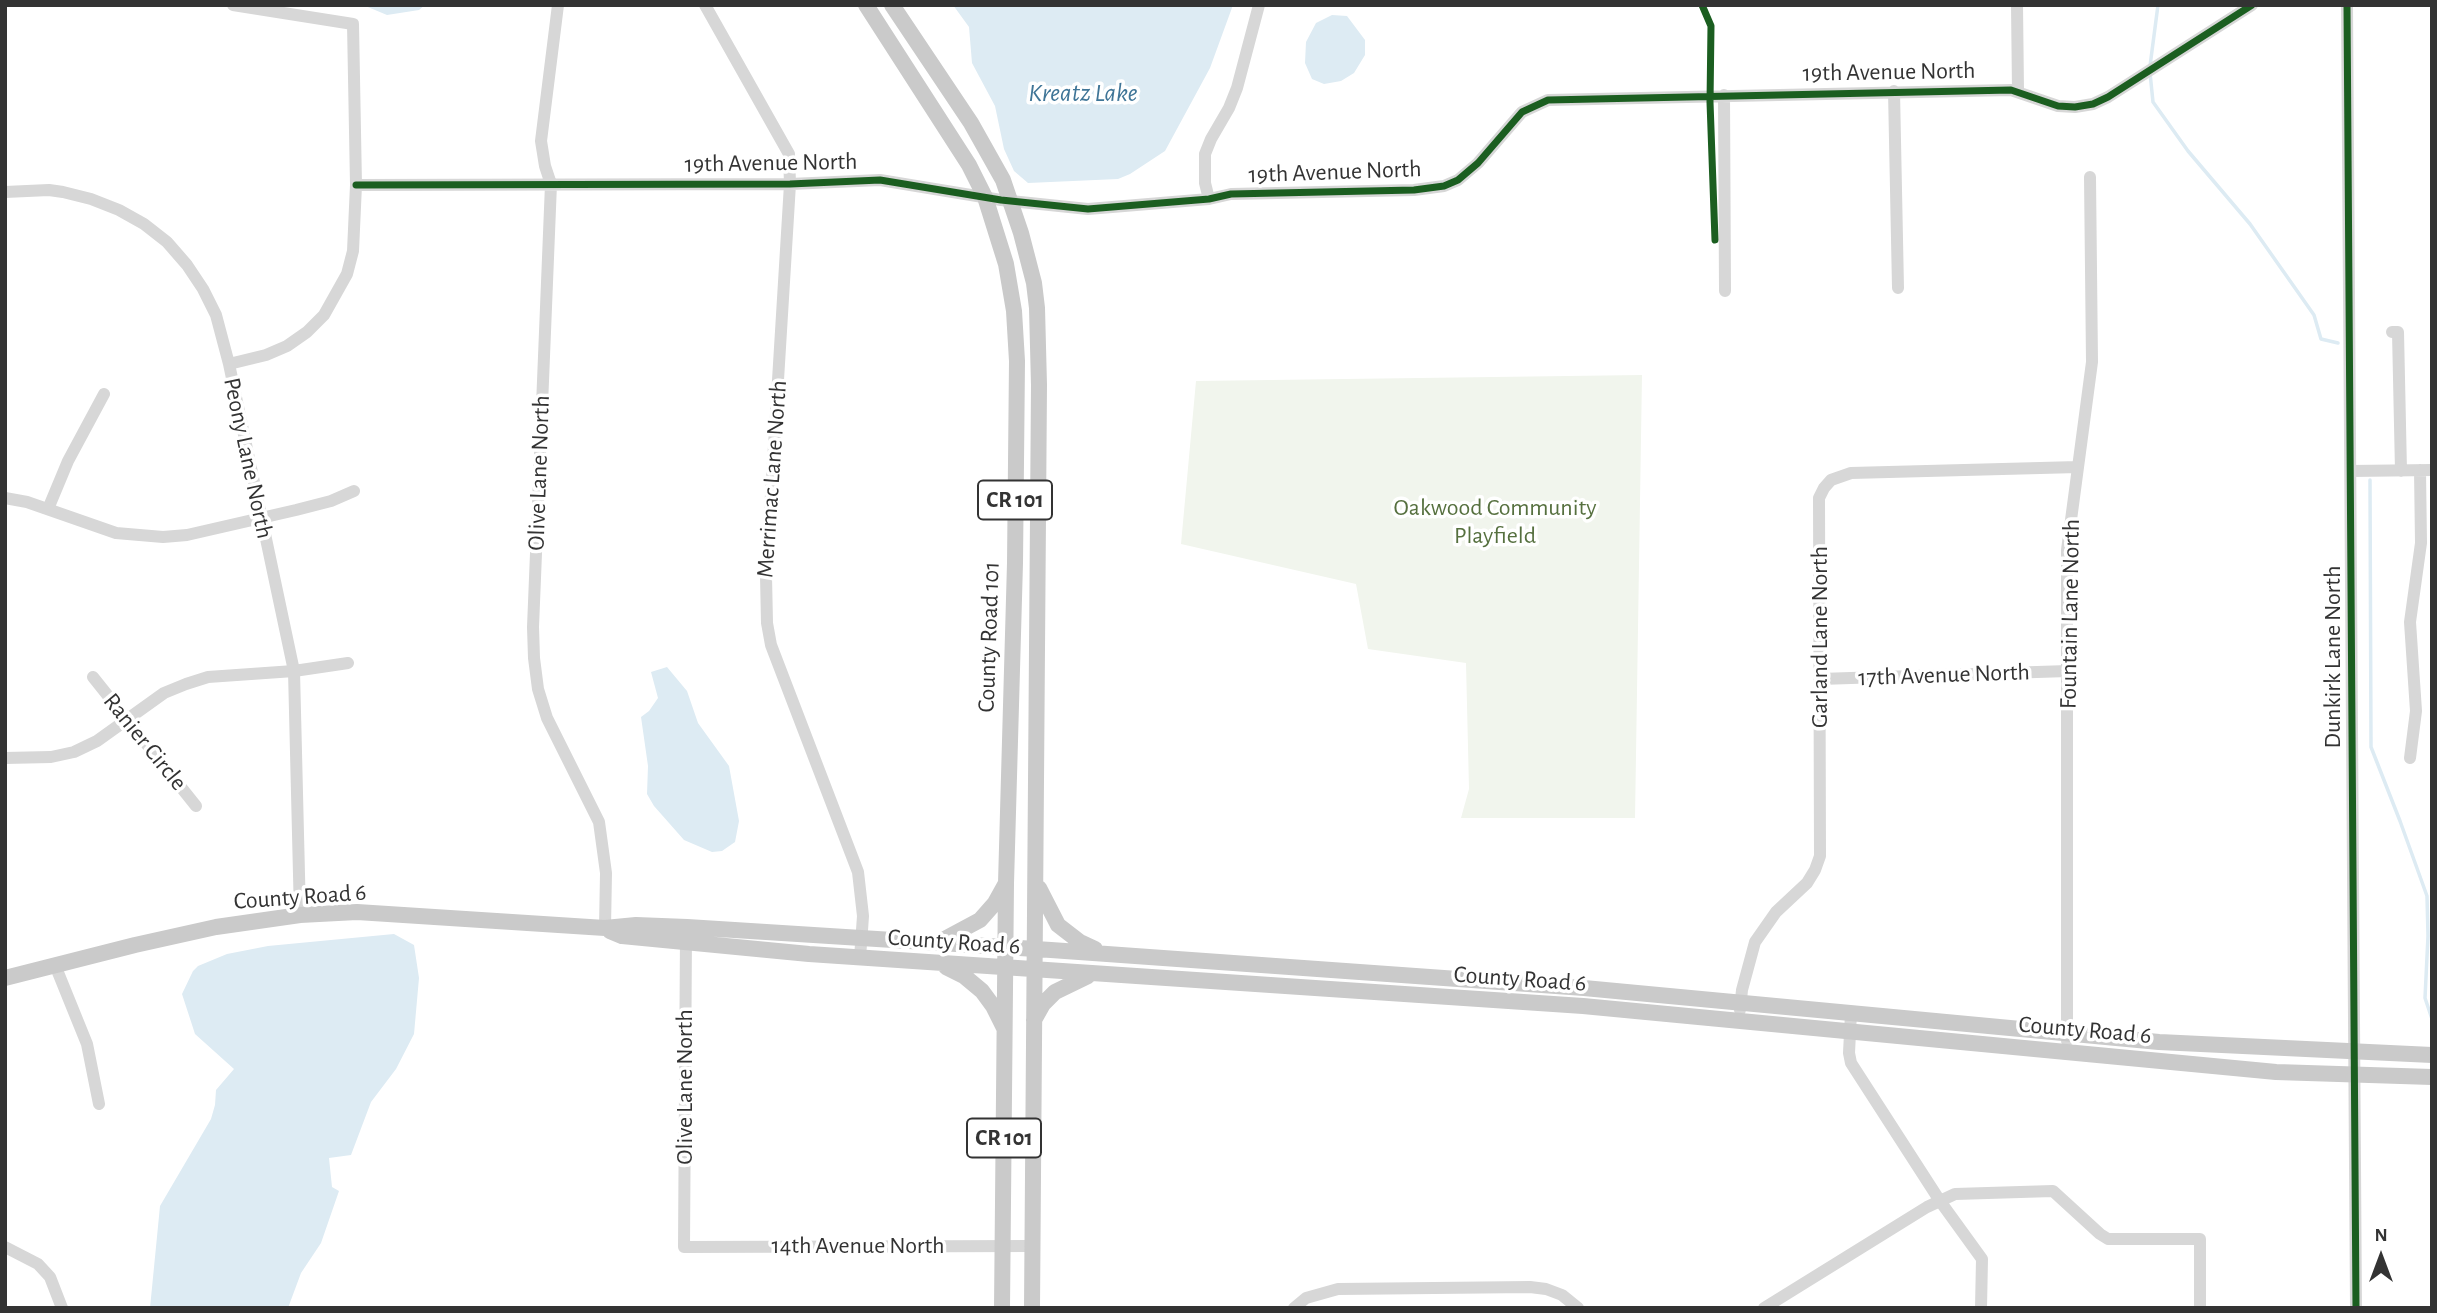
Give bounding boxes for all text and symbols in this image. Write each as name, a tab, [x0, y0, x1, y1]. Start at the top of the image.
street label: 19th Avenue North	[1802, 56, 1976, 88]
water label: Kreatz Lake	[1028, 77, 1138, 109]
street label: 19th Avenue North	[684, 147, 858, 179]
street label: 19th Avenue North	[1248, 155, 1422, 189]
street label: Peony Lane North	[217, 375, 279, 541]
street label: Merrimac Lane North	[751, 379, 793, 579]
street label: Olive Lane North	[522, 395, 556, 551]
road number: CR 101	[978, 480, 1052, 520]
park label: Oakwood Community Playfield	[1394, 494, 1596, 550]
street label: Fountain Lane North	[2054, 519, 2086, 709]
street label: Garland Lane North	[1806, 546, 1834, 728]
street label: County Road 101	[972, 561, 1006, 713]
street label: Dunkirk Lane North	[2319, 566, 2347, 748]
street label: 17th Avenue North	[1858, 658, 2030, 692]
street label: Ranier Circle	[97, 688, 193, 796]
street label: County Road 6	[233, 878, 367, 916]
street label: County Road 6	[887, 923, 1021, 961]
street label: County Road 6	[1453, 960, 1587, 998]
street label: Olive Lane North	[671, 1009, 699, 1165]
street label: County Road 6	[2017, 1010, 2153, 1050]
road number: CR 101	[967, 1119, 1041, 1158]
north arrow	[2346, 1222, 2416, 1292]
text: N	[2374, 1226, 2388, 1245]
street label: 14th Avenue North	[771, 1232, 945, 1260]

